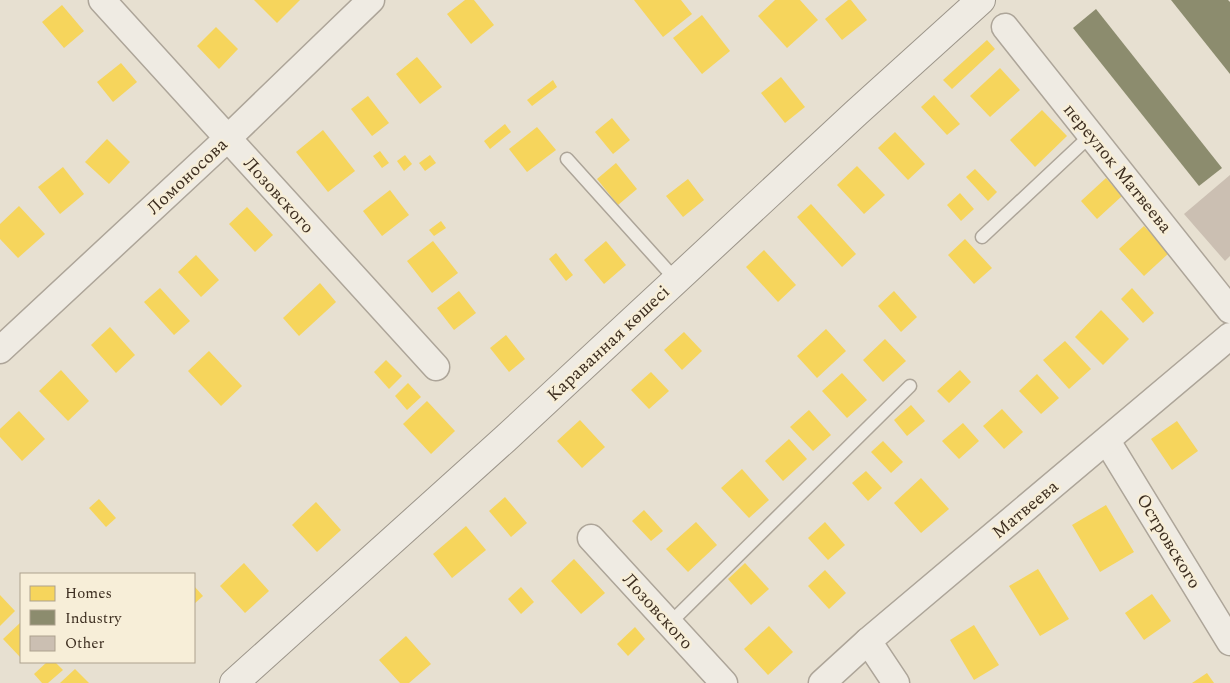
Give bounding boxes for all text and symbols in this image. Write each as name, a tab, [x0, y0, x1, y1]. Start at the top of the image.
street label: переулок Матвеева	[1057, 97, 1179, 239]
street label: Ломоносова	[141, 131, 234, 221]
street label: Лозовского	[237, 151, 321, 240]
street label: Караванная көшесі	[541, 279, 676, 408]
street label: Матвеева	[986, 473, 1065, 545]
street label: Островского	[1129, 488, 1208, 594]
street label: Лозовского	[616, 567, 700, 656]
legend	[20, 573, 195, 663]
text: Homes	[65, 582, 112, 605]
text: Industry	[65, 607, 122, 630]
text: Other	[65, 632, 104, 655]

